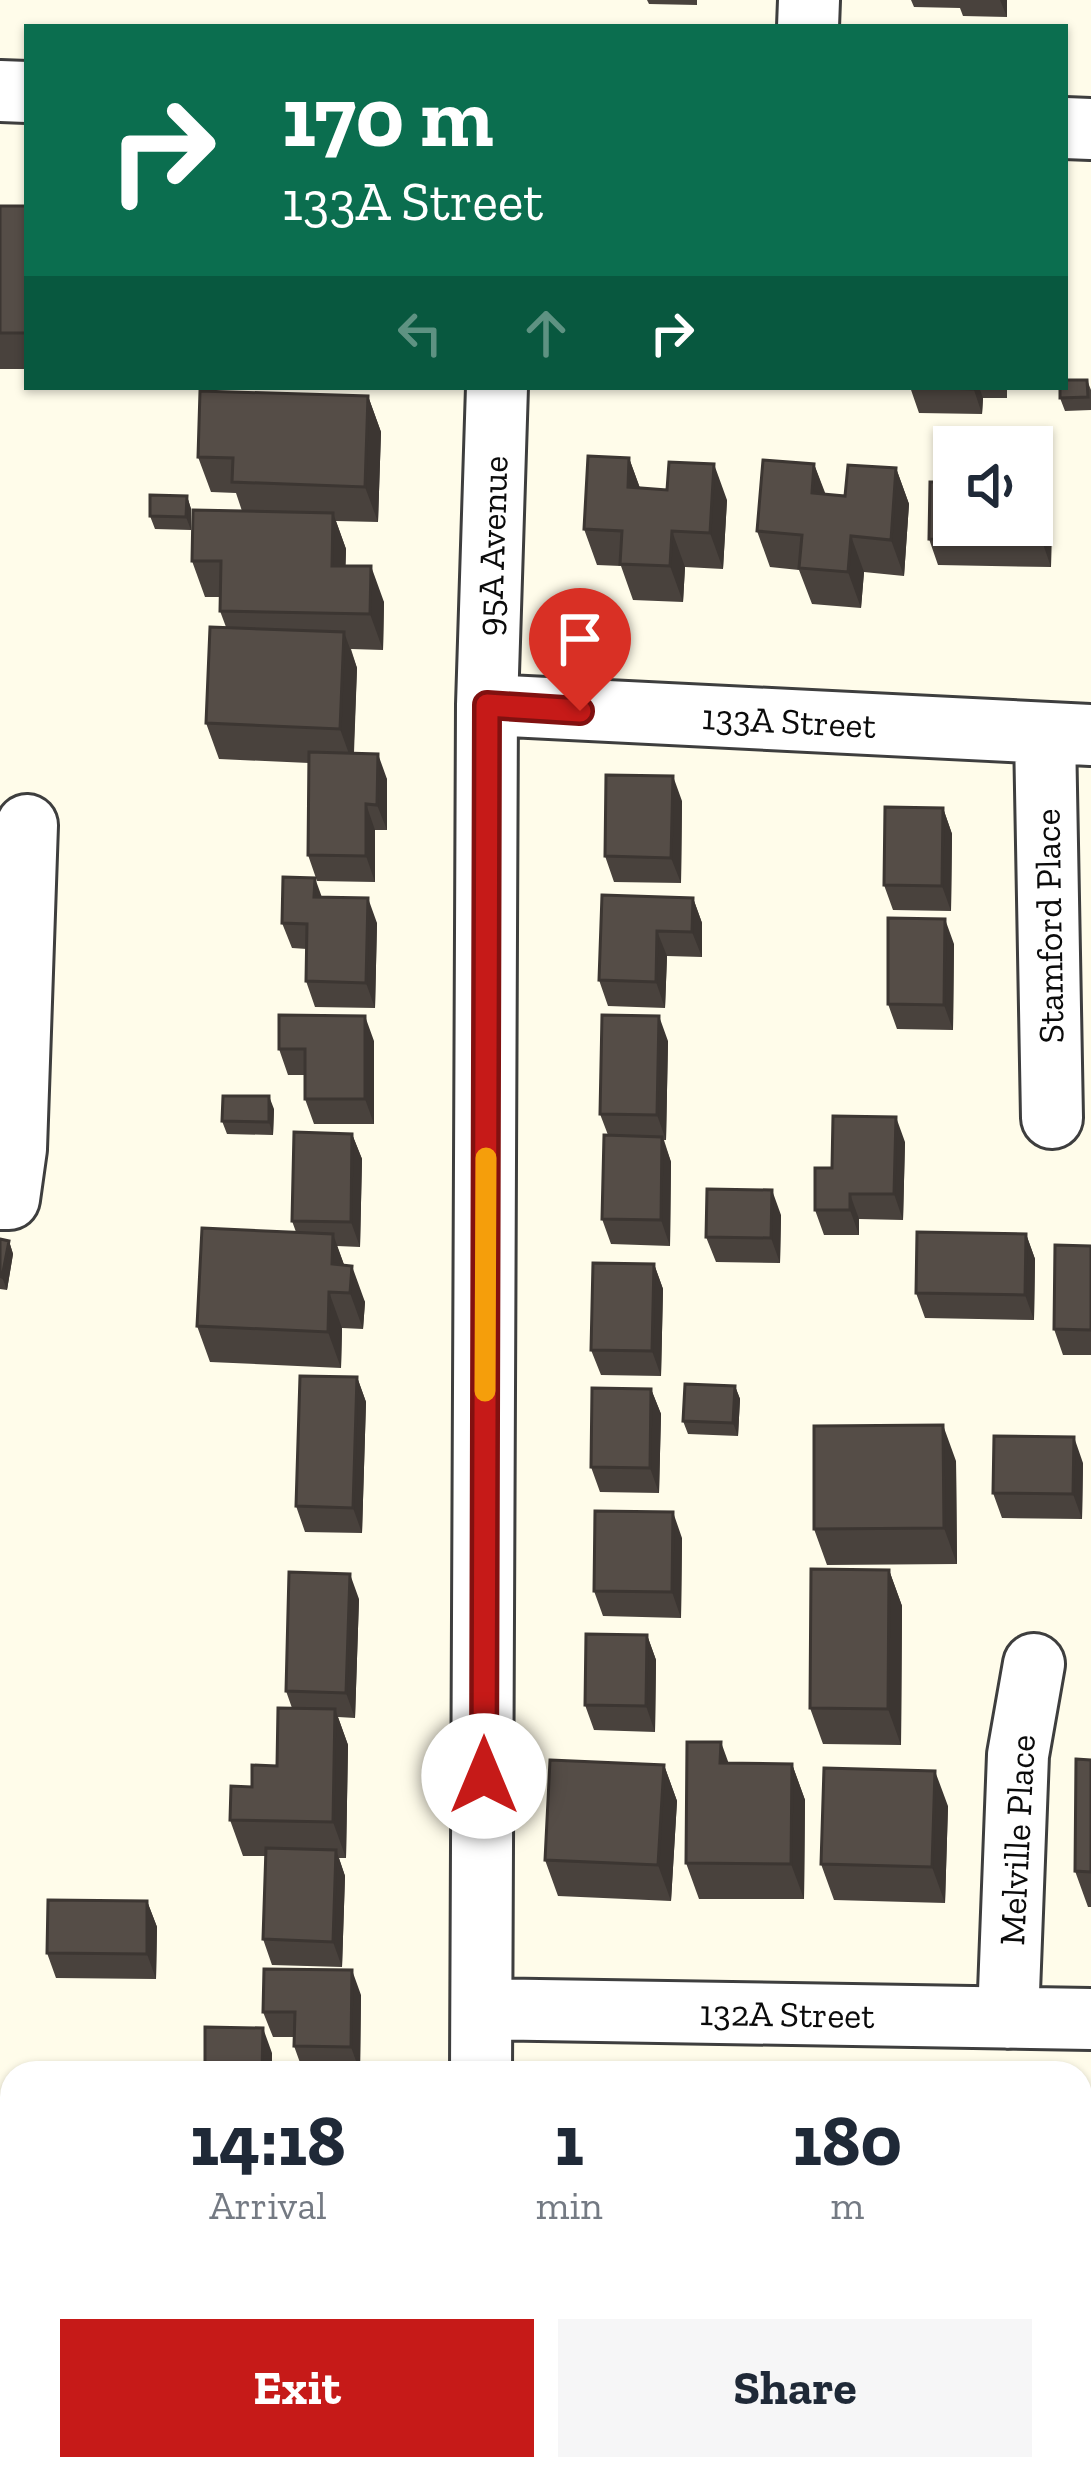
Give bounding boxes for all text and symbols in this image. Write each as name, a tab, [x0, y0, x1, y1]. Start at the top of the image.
text: 170 m	[282, 67, 494, 168]
icon: right	[84, 72, 240, 228]
text: 133A Street	[282, 169, 543, 234]
icon: left	[387, 300, 453, 366]
icon: ahead	[513, 300, 579, 366]
icon: right	[639, 300, 705, 366]
map controls	[933, 426, 1053, 546]
button: sound	[933, 426, 1053, 546]
street label: 95A Avenue	[467, 455, 517, 637]
pin	[529, 588, 631, 711]
icon: arrive	[547, 606, 613, 672]
street label: 133A Street	[701, 695, 878, 747]
street label: Stamford Place	[1025, 808, 1073, 1044]
position arrow	[421, 1713, 547, 1839]
street label: Melville Place	[990, 1734, 1044, 1946]
street label: 132A Street	[699, 1991, 876, 2037]
text: 14:18	[190, 2097, 346, 2183]
text: 1	[555, 2097, 584, 2183]
text: 180	[793, 2097, 902, 2183]
text: Arrival	[209, 2182, 327, 2229]
text: min	[536, 2182, 603, 2229]
text: m	[830, 2182, 864, 2229]
button: Exit	[60, 2319, 534, 2457]
button: Share	[558, 2319, 1032, 2457]

